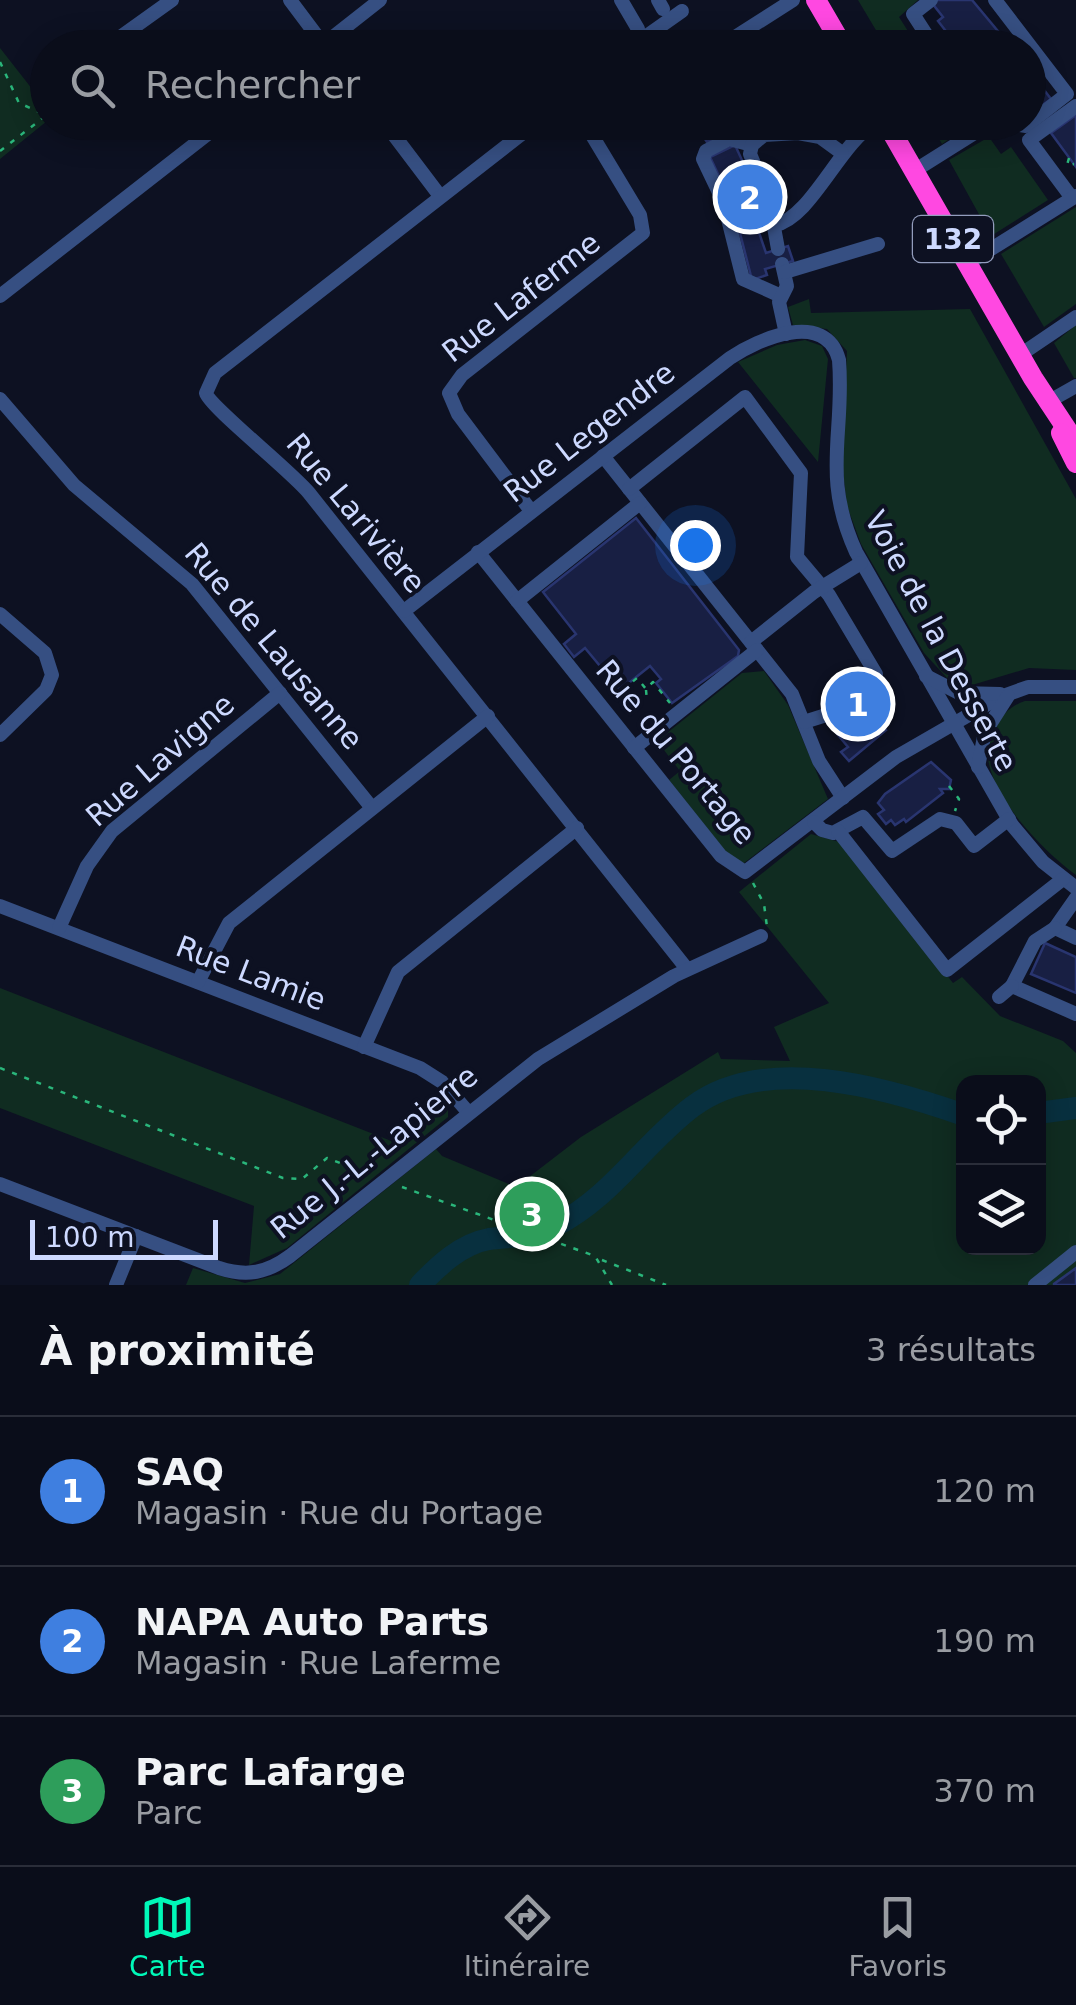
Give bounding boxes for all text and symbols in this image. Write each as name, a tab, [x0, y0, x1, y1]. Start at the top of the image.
search box	[30, 30, 1046, 140]
icon: search	[65, 58, 120, 113]
text: Rechercher	[145, 63, 360, 107]
pin: 2	[718, 160, 782, 234]
road number: 132	[913, 216, 993, 262]
street label: Rue Laferme	[435, 225, 607, 369]
street label: Rue Legendre	[497, 355, 681, 509]
street label: Rue Larivière	[279, 426, 433, 600]
street label: Voie de la Desserte	[857, 505, 1025, 777]
your location	[670, 520, 721, 571]
street label: Rue de Lausanne	[178, 536, 370, 756]
street label: Rue du Portage	[589, 653, 763, 851]
pin: 1	[826, 666, 890, 742]
street label: Rue Lavigne	[79, 686, 241, 834]
street label: Rue Lamie	[171, 928, 331, 1018]
street label: Rue J.-L.-Lapierre	[264, 1058, 484, 1246]
map controls	[956, 1075, 1046, 1255]
button: locate	[956, 1075, 1046, 1165]
button: layers	[956, 1165, 1046, 1255]
pin: 3	[500, 1176, 564, 1252]
scale bar	[30, 1215, 218, 1260]
text: 100 m	[45, 1221, 135, 1254]
text: À proximité	[40, 1326, 315, 1375]
text: 3 résultats	[866, 1331, 1036, 1369]
text: SAQ	[135, 1450, 224, 1494]
text: 1	[61, 1472, 84, 1510]
text: 120 m	[934, 1472, 1036, 1510]
text: Magasin · Rue du Portage	[135, 1494, 543, 1532]
text: NAPA Auto Parts	[135, 1600, 489, 1644]
text: 2	[61, 1622, 84, 1660]
text: 190 m	[934, 1622, 1036, 1660]
text: Magasin · Rue Laferme	[135, 1644, 501, 1682]
text: Parc Lafarge	[135, 1750, 406, 1794]
text: 3	[61, 1772, 84, 1810]
text: 370 m	[934, 1772, 1036, 1810]
text: Parc	[135, 1794, 203, 1832]
tab: Carte	[129, 1890, 206, 1983]
tab: Itinéraire	[464, 1890, 590, 1983]
tab: Favoris	[849, 1890, 947, 1983]

